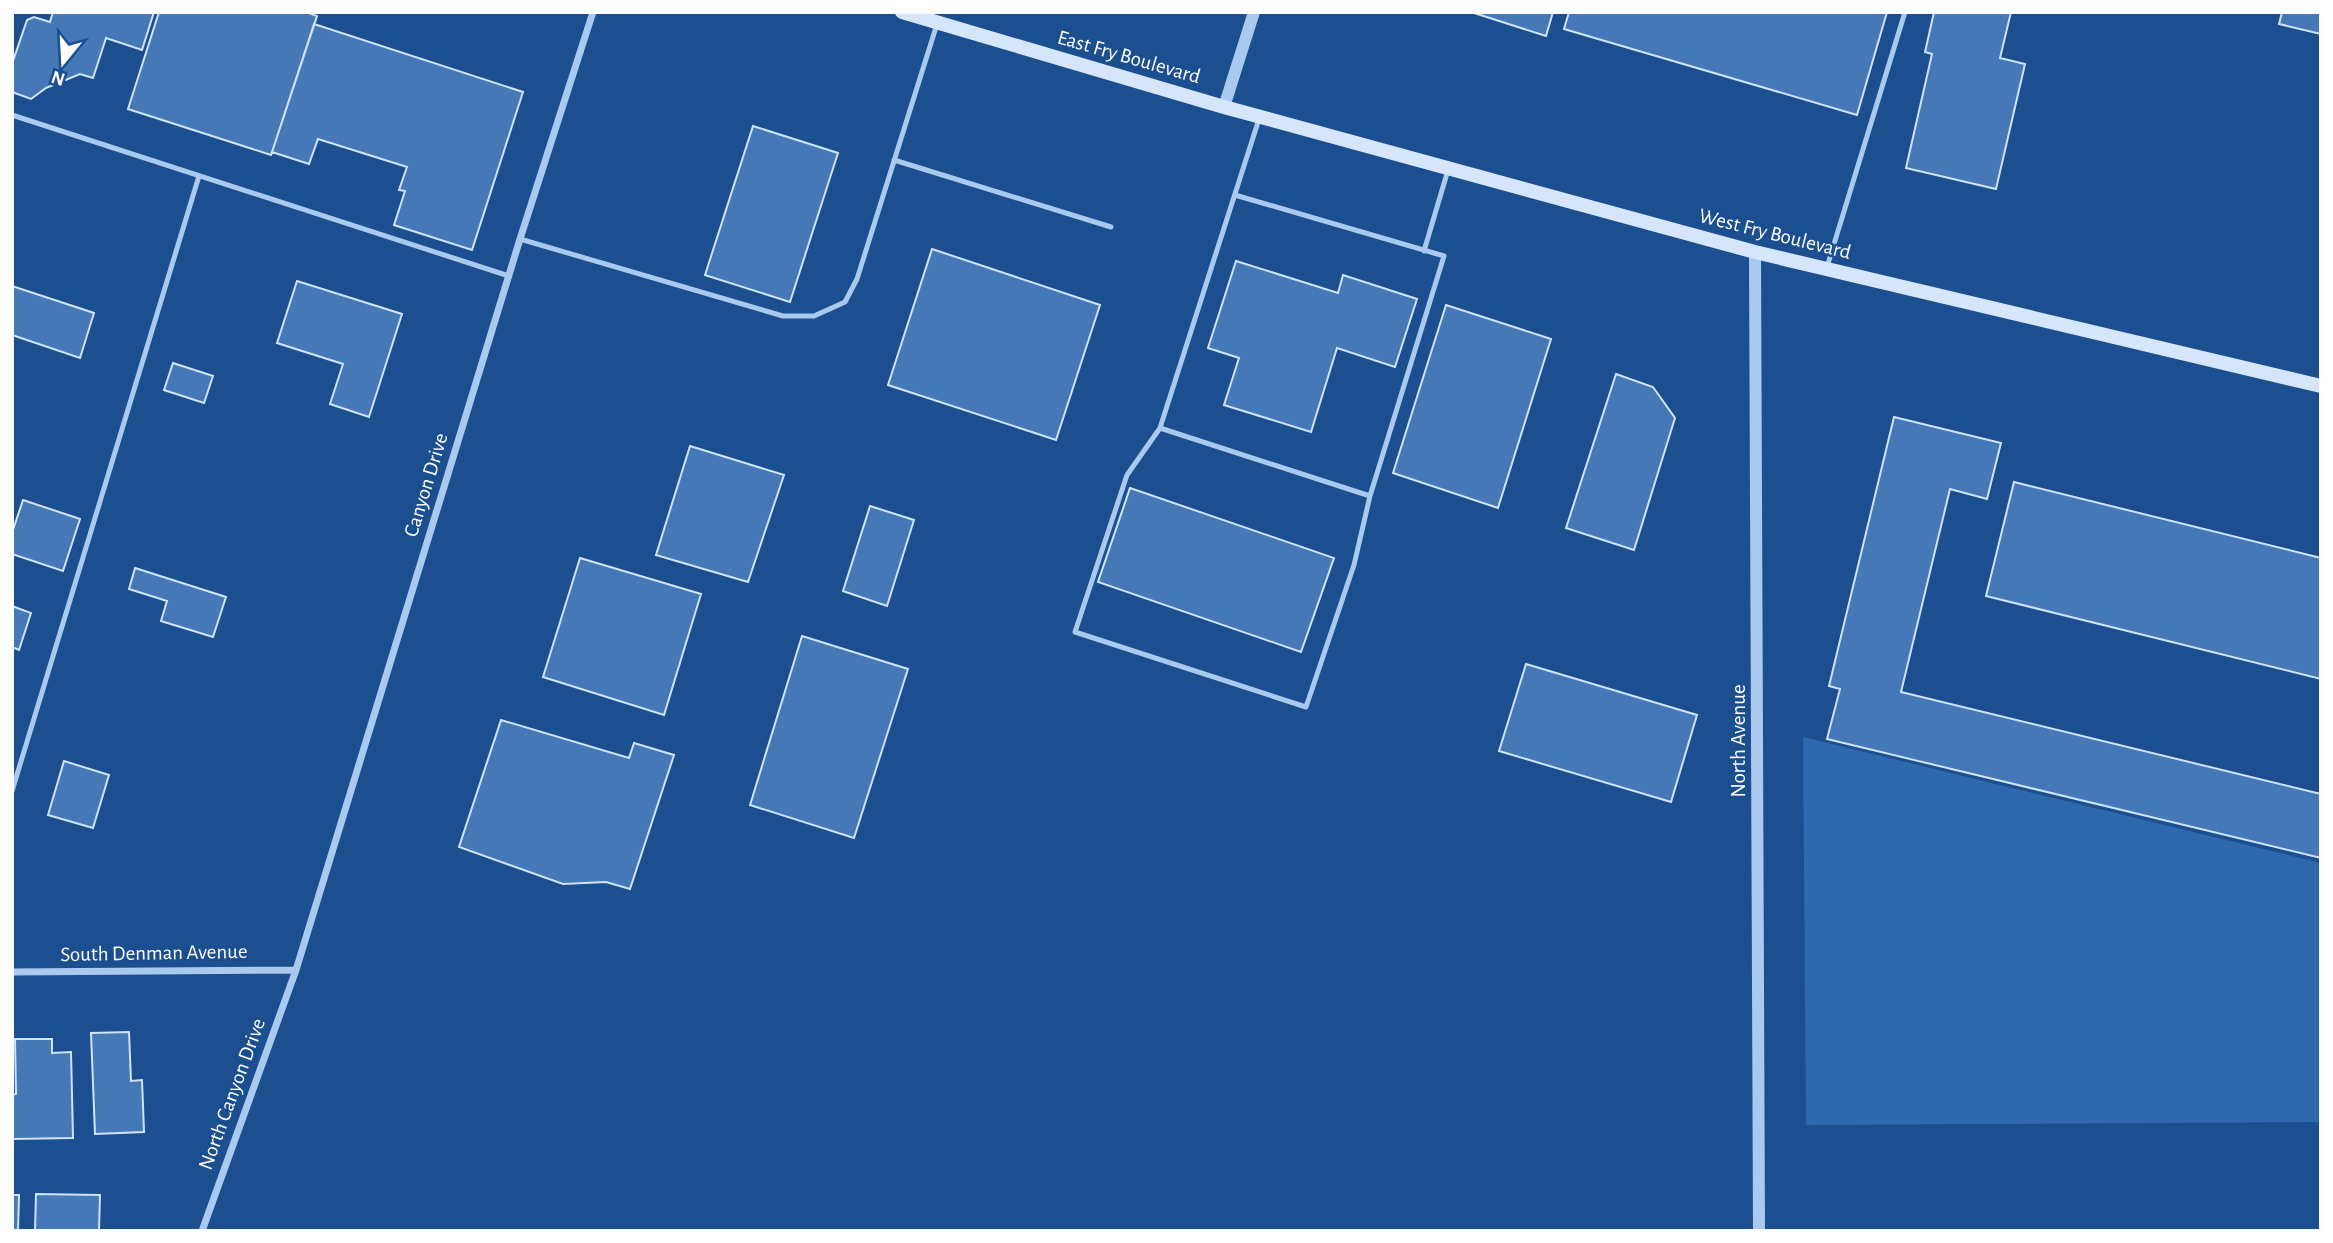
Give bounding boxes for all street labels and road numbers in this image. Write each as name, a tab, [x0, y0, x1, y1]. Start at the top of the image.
street label: East Fry Boulevard	[1055, 27, 1203, 87]
street label: West Fry Boulevard	[1697, 205, 1853, 263]
street label: Canyon Drive	[400, 430, 452, 540]
street label: North Avenue	[1728, 684, 1749, 798]
street label: South Denman Avenue	[60, 941, 248, 965]
street label: North Canyon Drive	[195, 1015, 269, 1173]

